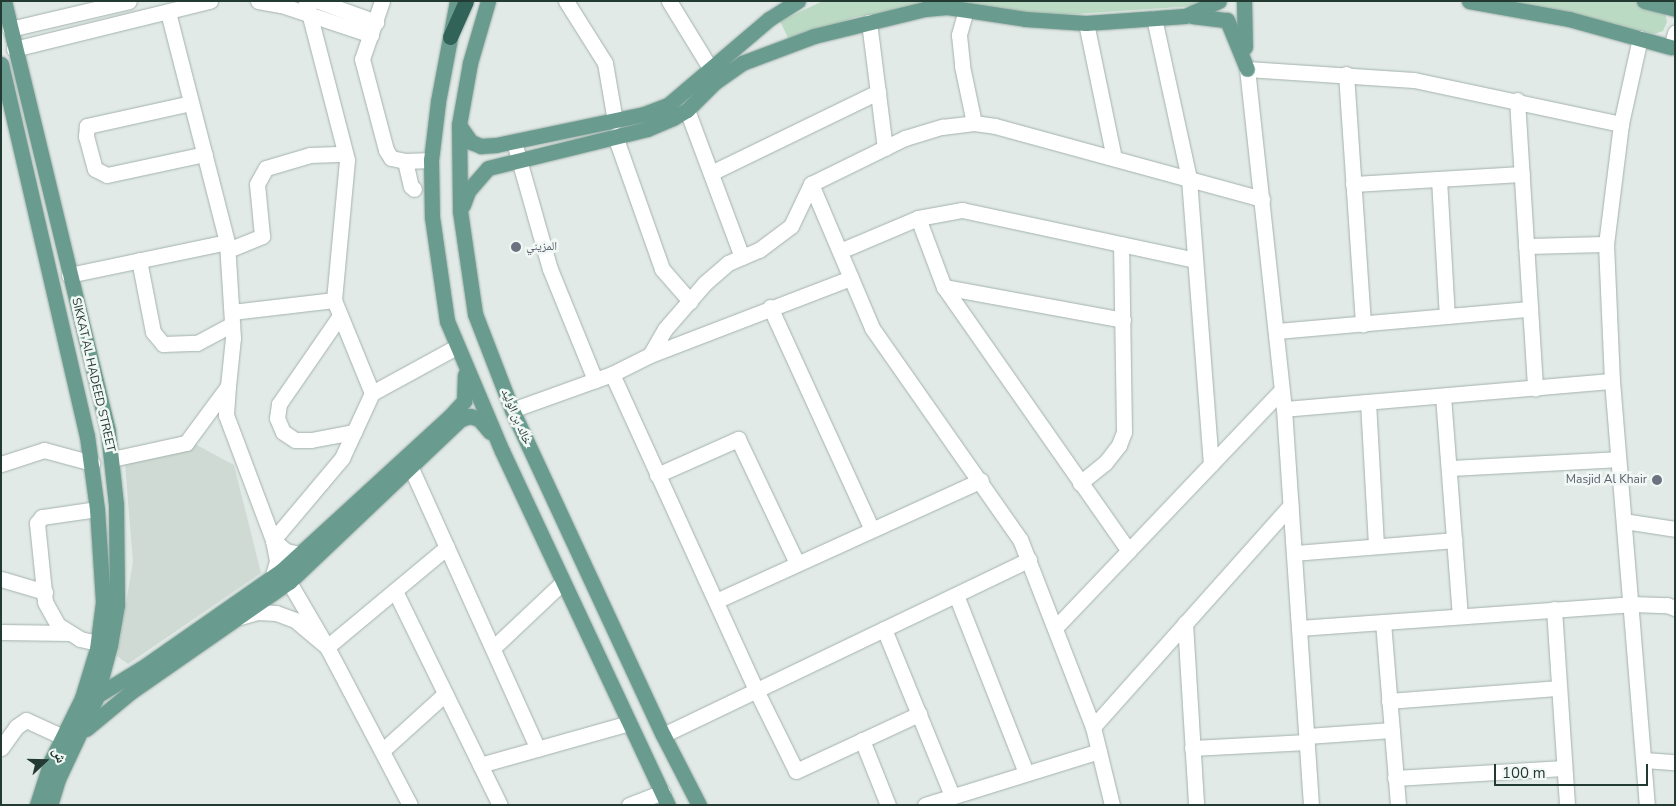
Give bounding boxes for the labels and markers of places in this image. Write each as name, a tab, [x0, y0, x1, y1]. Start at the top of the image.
place label: المزيني	[526, 240, 557, 254]
marker: المزيني	[510, 241, 522, 253]
place label: Masjid Al Khair	[1566, 473, 1647, 487]
marker: Masjid Al Khair	[1651, 474, 1663, 486]

